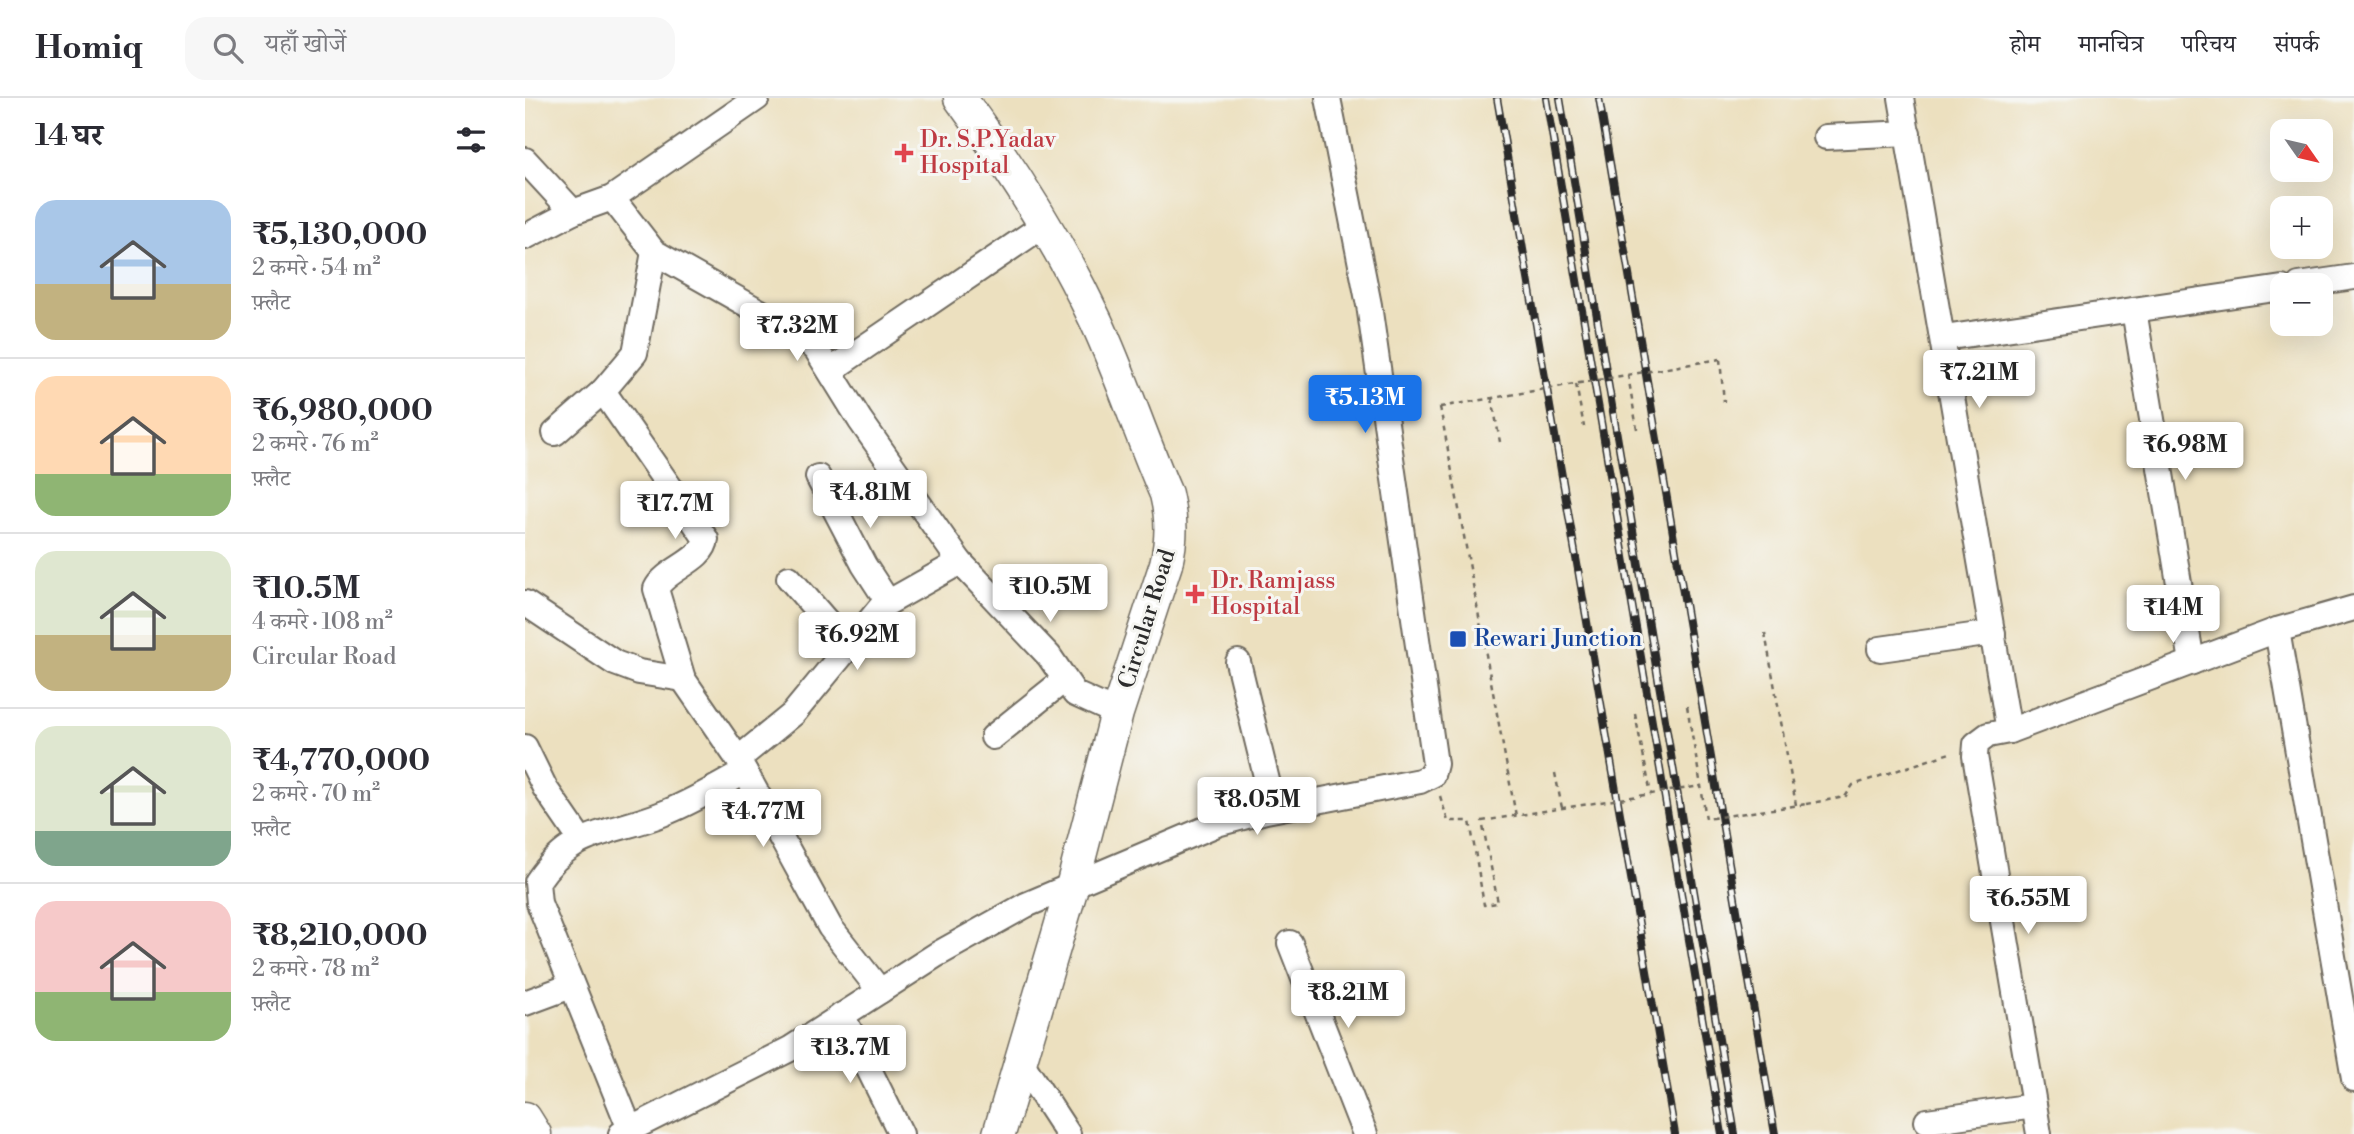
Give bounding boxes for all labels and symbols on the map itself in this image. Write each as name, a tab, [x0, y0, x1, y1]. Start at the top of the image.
north arrow	[2270, 119, 2333, 182]
place label: Dr. S.P.Yadav Hospital	[920, 126, 1056, 180]
marker: Dr. S.P.Yadav Hospital	[894, 143, 914, 163]
pin: ₹7.32M	[740, 303, 854, 363]
pin: ₹7.21M	[1922, 350, 2036, 410]
pin: ₹5.13M	[1308, 376, 1422, 435]
pin: ₹6.98M	[2128, 422, 2242, 482]
pin: ₹4.81M	[813, 470, 927, 530]
pin: ₹17.7M	[618, 482, 732, 541]
street label: Circular Road	[1113, 546, 1181, 692]
pin: ₹10.5M	[993, 564, 1107, 624]
place label: Dr. Ramjass Hospital	[1211, 567, 1335, 621]
marker: Dr. Ramjass Hospital	[1185, 584, 1205, 604]
pin: ₹14M	[2132, 586, 2214, 645]
pin: ₹6.92M	[800, 612, 914, 672]
place label: Rewari Junction	[1474, 625, 1643, 653]
marker: Rewari Junction	[1448, 629, 1468, 649]
pin: ₹8.05M	[1200, 778, 1314, 837]
pin: ₹4.77M	[706, 790, 820, 849]
pin: ₹6.55M	[1971, 876, 2085, 936]
pin: ₹8.21M	[1291, 970, 1405, 1030]
pin: ₹13.7M	[793, 1026, 907, 1085]

